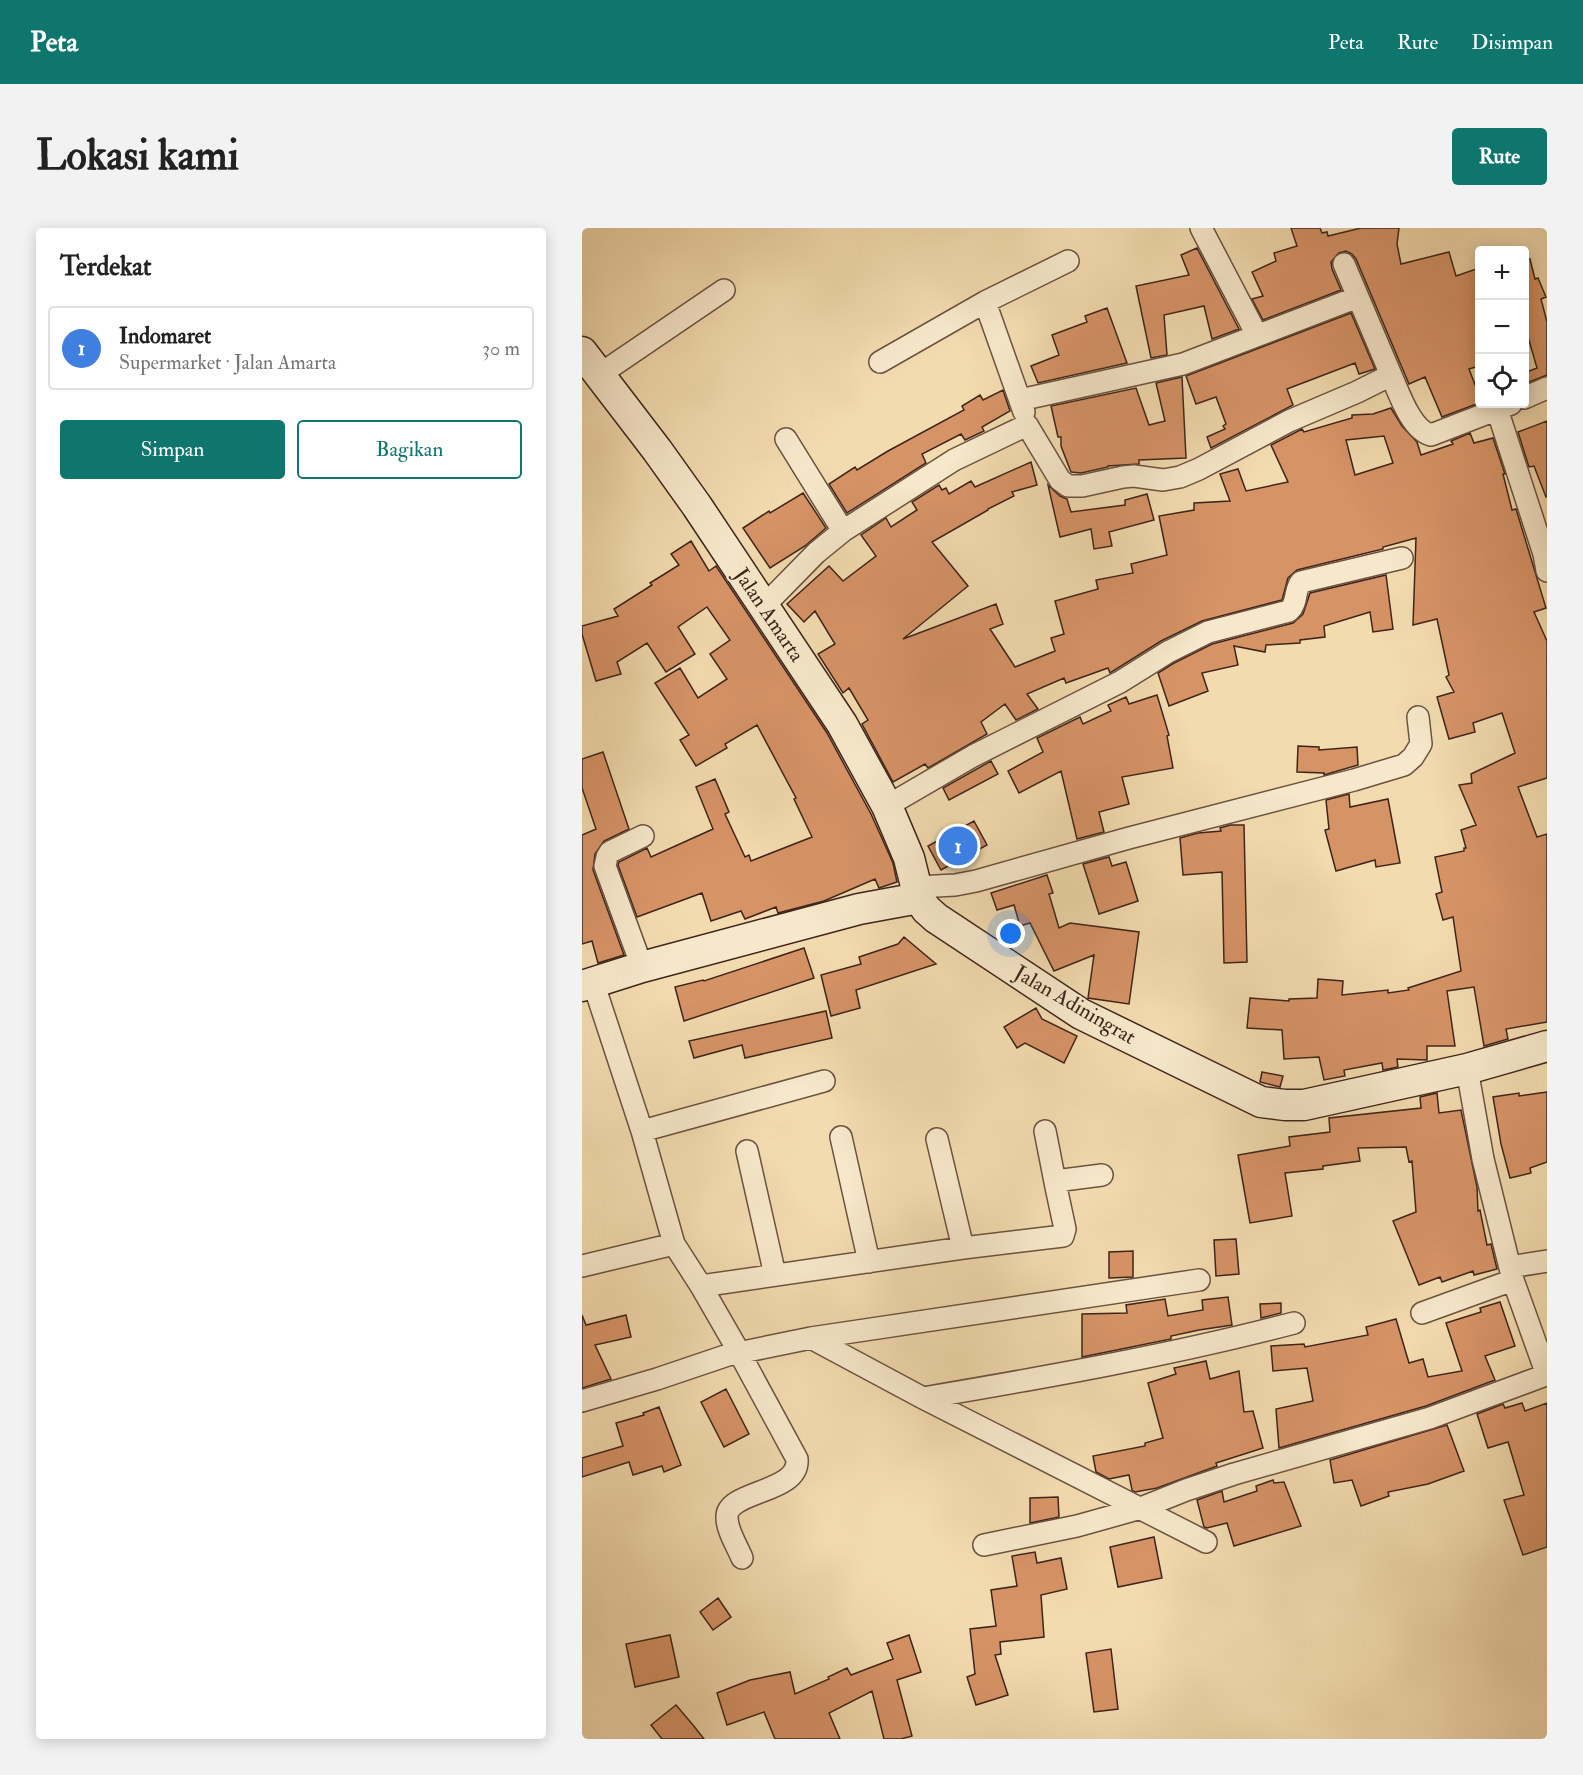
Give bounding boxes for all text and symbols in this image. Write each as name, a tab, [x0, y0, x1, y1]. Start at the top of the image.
text: Peta	[30, 25, 78, 60]
text: Peta	[1328, 29, 1364, 56]
text: Rute	[1397, 29, 1438, 56]
text: Disimpan	[1471, 29, 1553, 56]
button: Rute	[1452, 128, 1547, 185]
text: Lokasi kami	[36, 130, 239, 182]
map controls	[1475, 246, 1529, 408]
button: +	[1475, 246, 1529, 300]
text: Terdekat	[60, 251, 151, 283]
button: −	[1475, 300, 1529, 354]
text: Indomaret	[119, 322, 211, 350]
text: 1	[78, 336, 85, 361]
text: 30 m	[482, 336, 520, 361]
text: Supermarket · Jalan Amarta	[119, 350, 336, 375]
button: locate	[1475, 354, 1529, 408]
button: Simpan	[60, 420, 285, 479]
button: Bagikan	[297, 420, 522, 479]
street label: Jalan Amarta	[727, 562, 810, 667]
pin: 1	[938, 824, 977, 868]
your location	[996, 919, 1025, 948]
street label: Jalan Adiningrat	[1008, 959, 1141, 1051]

